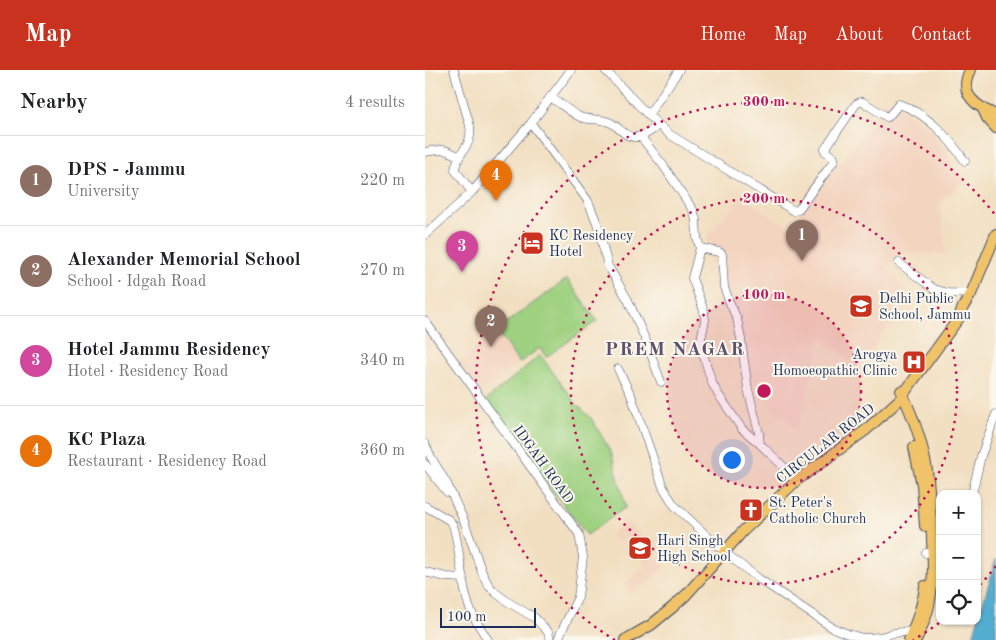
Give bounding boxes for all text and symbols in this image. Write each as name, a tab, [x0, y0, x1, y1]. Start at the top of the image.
text: Map	[25, 23, 72, 47]
text: Home	[700, 26, 746, 44]
text: Map	[774, 26, 807, 44]
text: About	[835, 26, 883, 44]
text: Contact	[911, 26, 971, 44]
text: Nearby	[20, 92, 88, 113]
text: 4 results	[345, 95, 405, 111]
text: 300 m	[743, 95, 785, 110]
pin: 4	[480, 160, 512, 201]
text: DPS - Jammu	[67, 161, 185, 180]
text: 1	[31, 173, 41, 189]
text: 220 m	[360, 173, 405, 189]
text: University	[67, 184, 139, 200]
text: 200 m	[743, 192, 785, 207]
pin: 1	[786, 220, 818, 261]
place label: KC Residency Hotel	[549, 229, 634, 259]
hotel icon: KC Residency Hotel	[519, 230, 545, 256]
pin: 3	[446, 231, 478, 272]
text: Alexander Memorial School	[67, 251, 301, 270]
text: 2	[31, 263, 41, 279]
text: 270 m	[360, 263, 405, 279]
text: School · Idgah Road	[67, 274, 206, 290]
text: 100 m	[743, 288, 785, 303]
place label: Delhi Public School, Jammu	[879, 292, 972, 322]
school or university icon: Delhi Public School, Jammu	[848, 293, 874, 319]
pin: 2	[475, 306, 507, 347]
text: Hotel Jammu Residency	[67, 341, 271, 360]
district label: PREM NAGAR	[605, 341, 745, 360]
place label: Arogya Homoeopathic Clinic	[773, 348, 897, 378]
hospital icon: Arogya Homoeopathic Clinic	[901, 349, 927, 375]
text: 3	[31, 353, 41, 369]
text: 340 m	[360, 353, 405, 369]
text: Hotel · Residency Road	[67, 364, 228, 380]
centre of rings	[755, 382, 773, 400]
street label: CIRCULAR ROAD	[774, 401, 877, 486]
street label: IDGAH ROAD	[510, 423, 576, 506]
text: KC Plaza	[67, 431, 146, 450]
text: 4	[31, 443, 41, 459]
text: 360 m	[360, 443, 405, 459]
your location	[719, 447, 745, 473]
text: Restaurant · Residency Road	[67, 454, 267, 470]
map controls	[936, 490, 981, 625]
button: +	[936, 490, 981, 535]
place label: St. Peter's Catholic Church	[769, 496, 867, 526]
church icon: St. Peter's Catholic Church	[738, 497, 764, 523]
place label: Hari Singh High School	[657, 534, 731, 564]
school or university icon: Hari Singh High School	[627, 535, 653, 561]
button: −	[936, 535, 981, 580]
button: locate	[936, 580, 981, 625]
scale bar	[440, 605, 536, 628]
text: 100 m	[447, 610, 486, 624]

